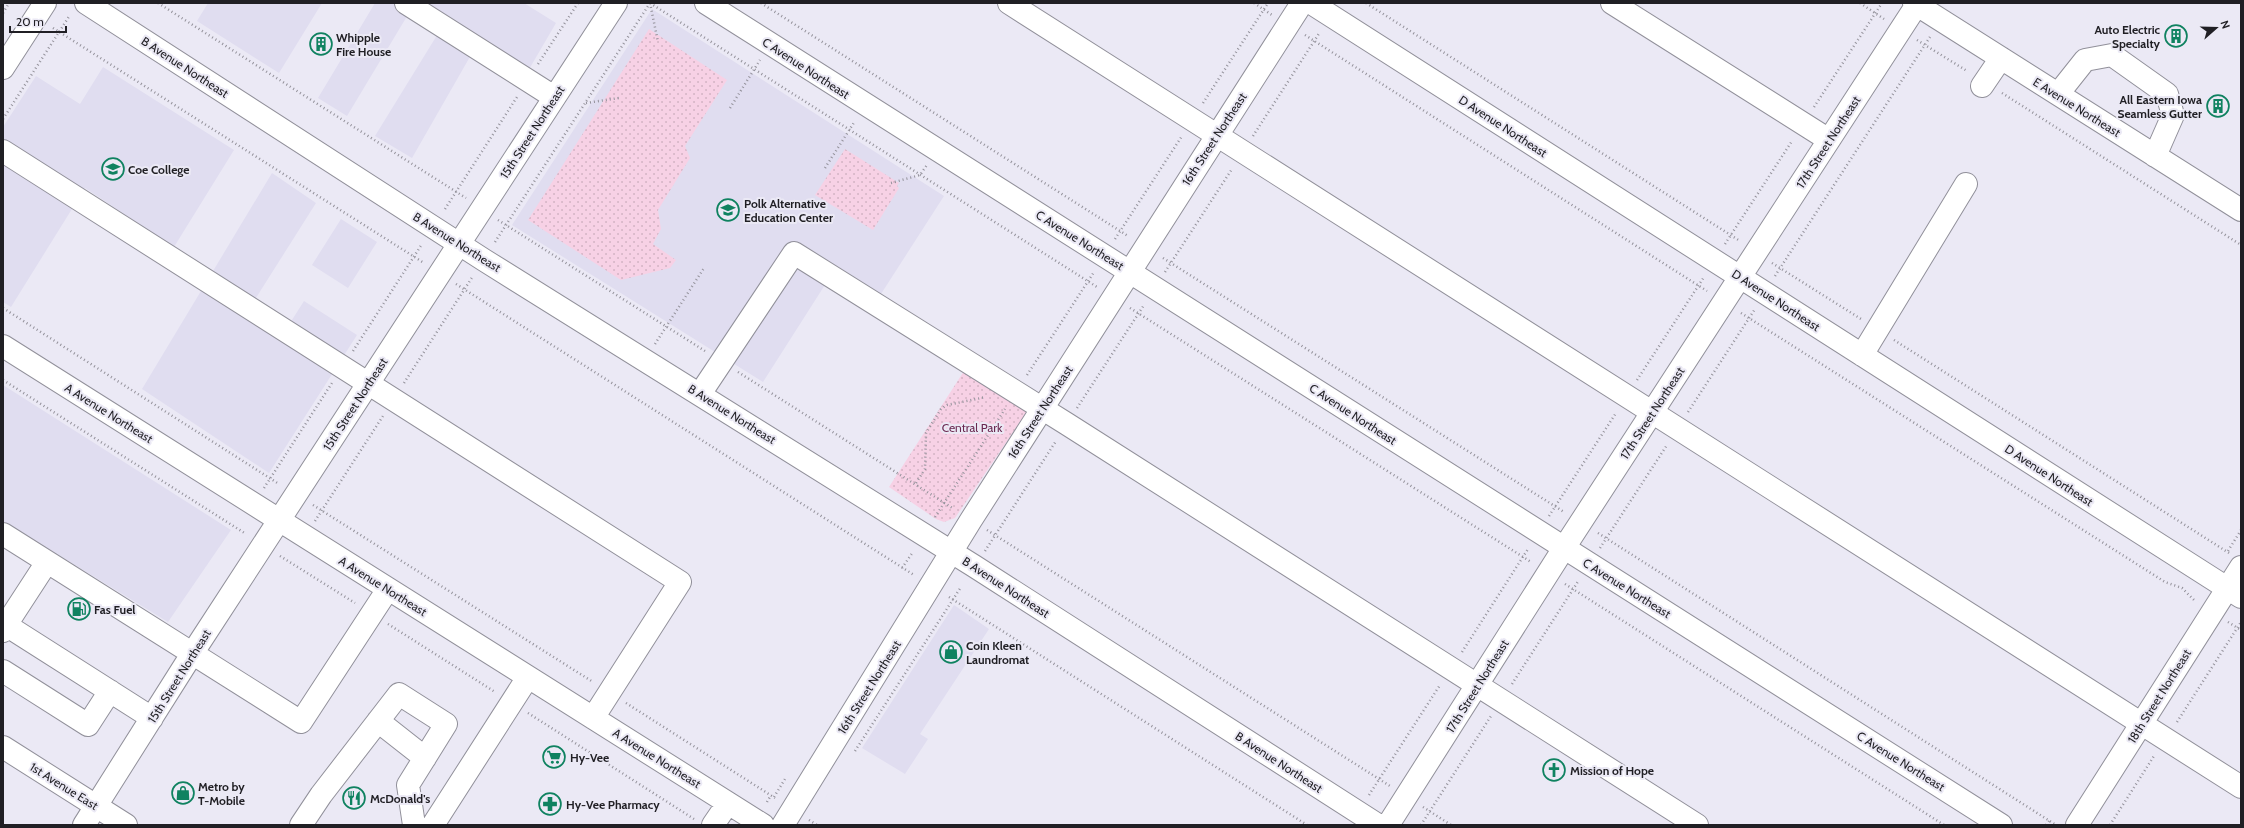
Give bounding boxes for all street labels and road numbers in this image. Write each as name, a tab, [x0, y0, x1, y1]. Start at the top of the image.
street label: B Avenue Northeast	[139, 33, 231, 101]
street label: C Avenue Northeast	[760, 34, 852, 102]
street label: E Avenue Northeast	[2031, 74, 2123, 140]
street label: 15th Street Northeast	[496, 83, 568, 181]
street label: 16th Street Northeast	[1178, 90, 1250, 188]
street label: D Avenue Northeast	[1456, 92, 1550, 160]
street label: 17th Street Northeast	[1793, 93, 1863, 191]
street label: C Avenue Northeast	[1033, 207, 1127, 273]
street label: B Avenue Northeast	[410, 209, 504, 275]
street label: D Avenue Northeast	[1729, 266, 1823, 334]
street label: 15th Street Northeast	[319, 355, 391, 453]
street label: 16th Street Northeast	[1004, 363, 1076, 461]
street label: 17th Street Northeast	[1617, 364, 1687, 462]
street label: A Avenue Northeast	[62, 380, 156, 446]
street label: C Avenue Northeast	[1307, 380, 1399, 448]
street label: B Avenue Northeast	[685, 381, 779, 447]
street label: D Avenue Northeast	[2002, 441, 2096, 509]
street label: A Avenue Northeast	[336, 553, 430, 619]
street label: B Avenue Northeast	[960, 553, 1052, 621]
street label: C Avenue Northeast	[1580, 555, 1674, 621]
street label: 15th Street Northeast	[144, 627, 214, 725]
street label: 16th Street Northeast	[834, 637, 904, 737]
street label: 17th Street Northeast	[1442, 637, 1512, 735]
street label: 18th Street Northeast	[2124, 646, 2194, 746]
street label: A Avenue Northeast	[610, 725, 704, 791]
street label: B Avenue Northeast	[1233, 728, 1325, 796]
street label: C Avenue Northeast	[1854, 728, 1948, 794]
street label: 1st Avenue East	[27, 759, 101, 813]

